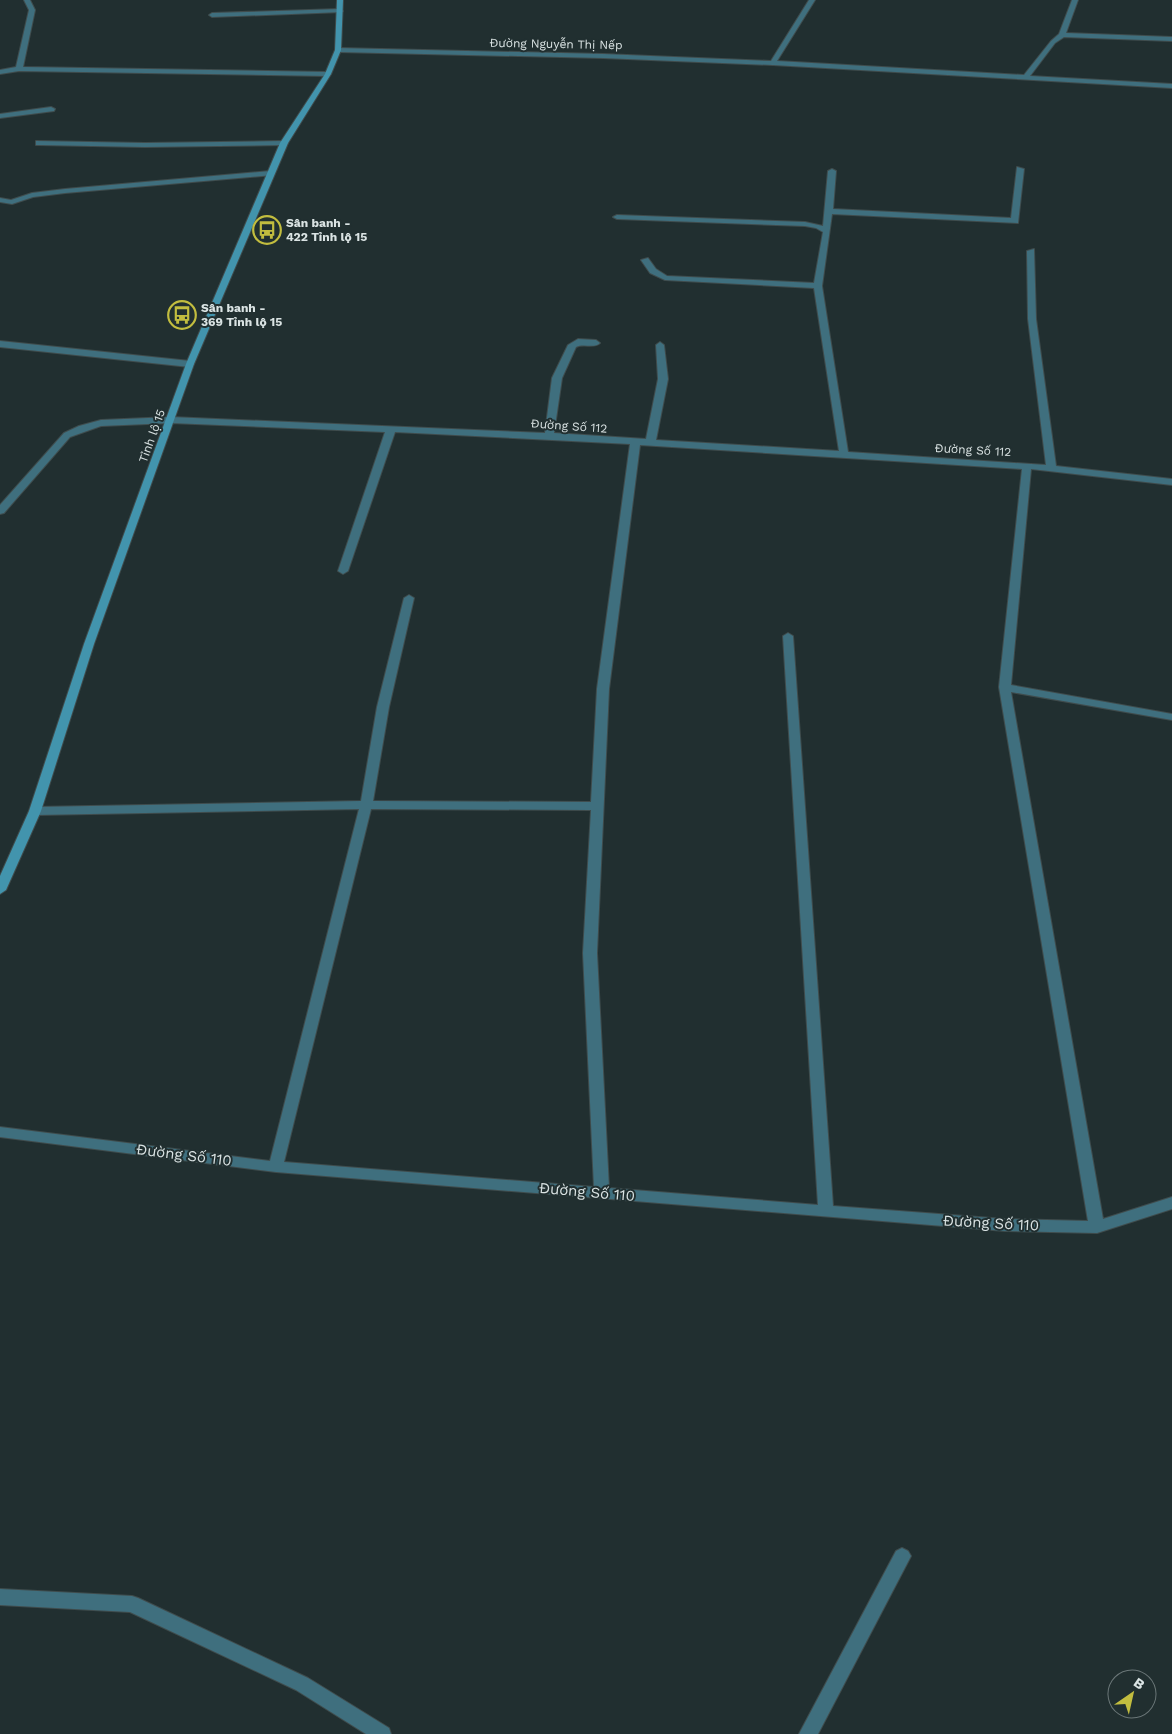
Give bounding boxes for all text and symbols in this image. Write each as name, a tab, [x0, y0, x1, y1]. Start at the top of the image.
street label: Đường Nguyễn Thị Nếp	[489, 36, 623, 52]
bus stop icon: Sân banh - 422 Tỉnh lộ 15	[252, 215, 282, 245]
place label: Sân banh - 422 Tỉnh lộ 15	[286, 216, 367, 244]
bus stop icon: Sân banh - 369 Tỉnh lộ 15	[167, 300, 197, 330]
place label: Sân banh - 369 Tỉnh lộ 15	[201, 301, 282, 329]
street label: Tỉnh lộ 15	[136, 407, 168, 465]
street label: Đường Số 112	[530, 416, 608, 436]
street label: Đường Số 112	[934, 441, 1012, 459]
street label: Đường Số 110	[135, 1140, 233, 1170]
street label: Đường Số 110	[538, 1179, 636, 1205]
street label: Đường Số 110	[943, 1211, 1039, 1235]
north arrow	[1107, 1669, 1157, 1719]
text: B	[1131, 1674, 1148, 1693]

